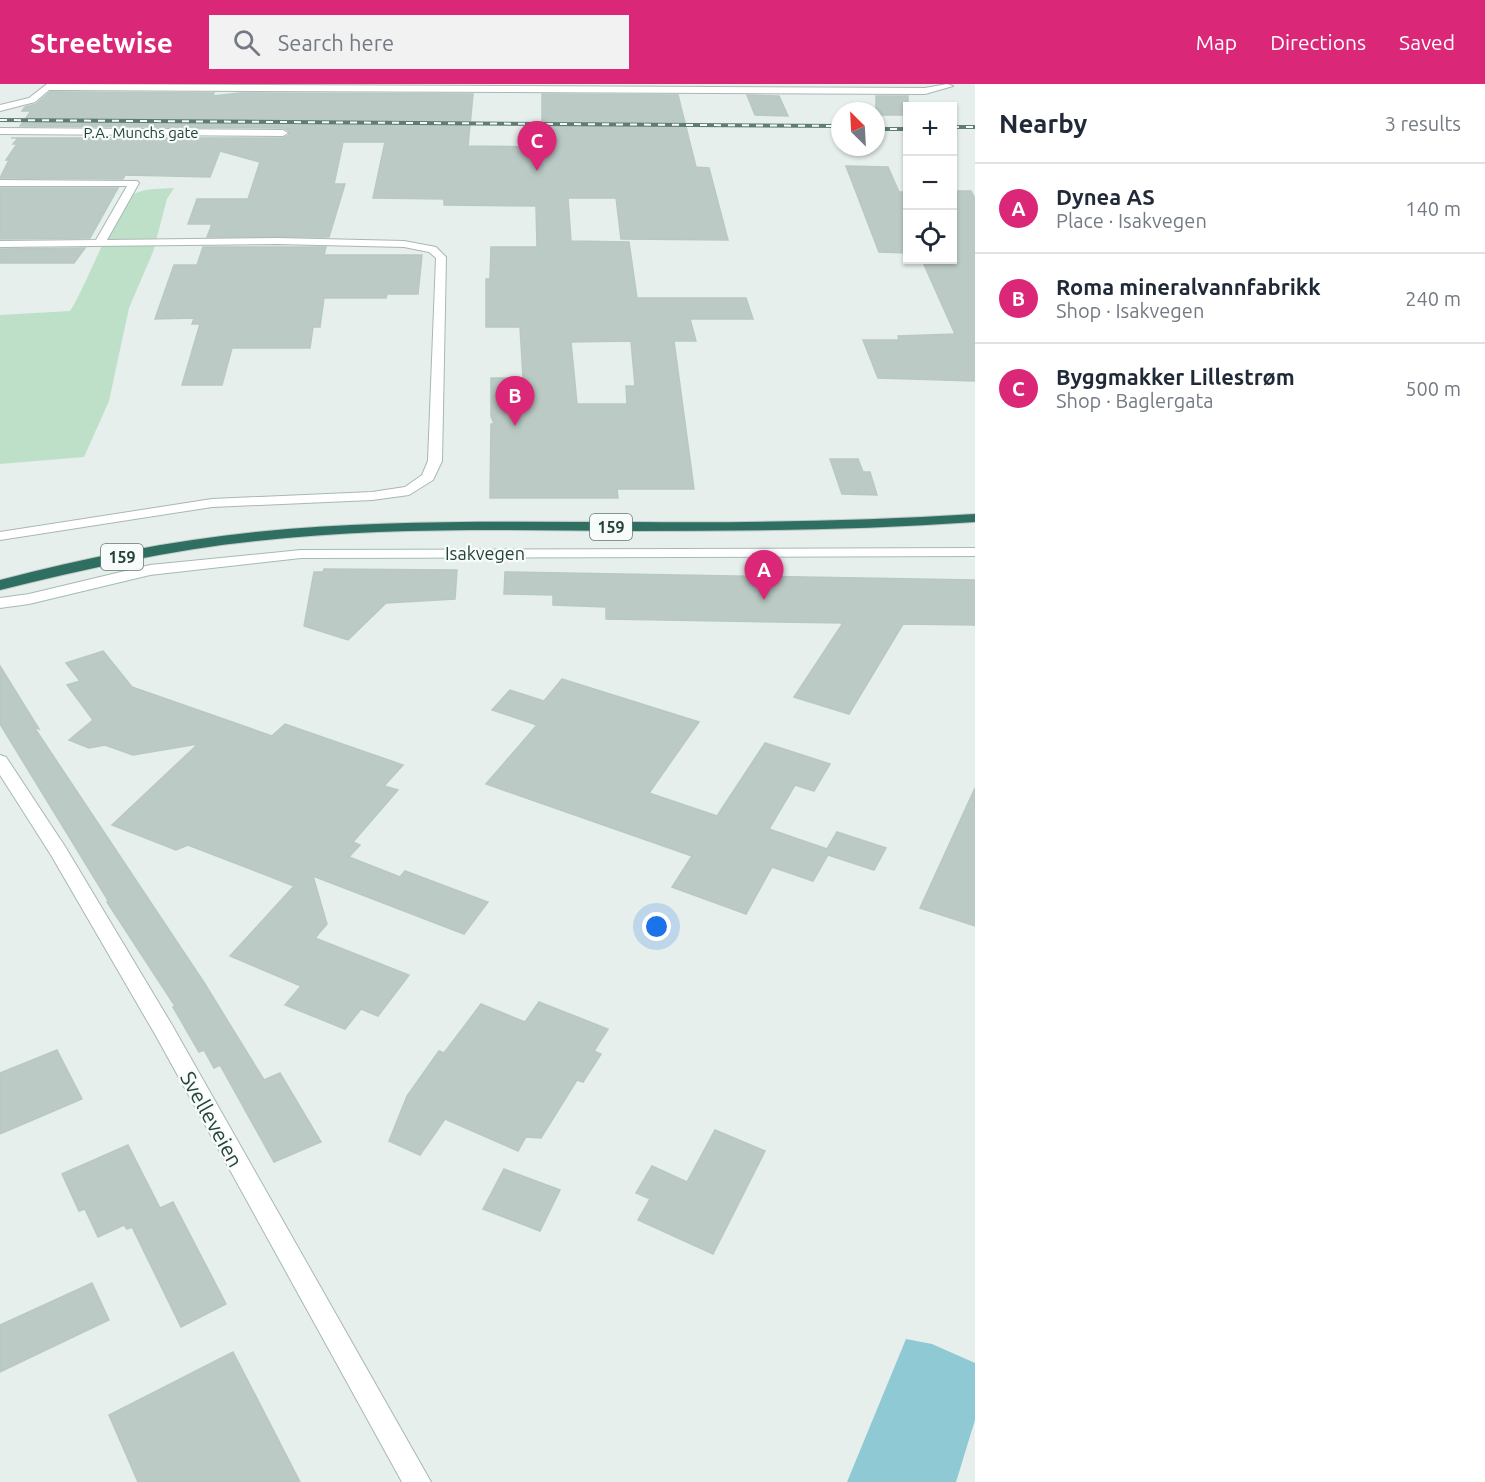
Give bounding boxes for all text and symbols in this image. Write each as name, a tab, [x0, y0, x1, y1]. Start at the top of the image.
search box	[209, 15, 629, 69]
icon: search	[230, 26, 263, 59]
text: Streetwise	[30, 27, 173, 58]
text: Search here	[278, 30, 394, 55]
text: Map	[1196, 30, 1237, 54]
text: Directions	[1270, 30, 1366, 54]
text: Saved	[1399, 30, 1455, 54]
north arrow	[831, 102, 885, 156]
map controls	[903, 102, 957, 264]
button: +	[903, 102, 957, 156]
text: Nearby	[999, 109, 1087, 138]
text: 3 results	[1385, 112, 1461, 135]
pin: C	[518, 122, 556, 171]
street label: P.A. Munchs gate	[83, 124, 199, 141]
button: −	[903, 156, 957, 210]
text: Dynea AS	[1056, 184, 1155, 209]
text: A	[1011, 197, 1026, 220]
text: 140 m	[1405, 197, 1461, 220]
text: Place · Isakvegen	[1056, 209, 1207, 232]
button: locate	[903, 210, 957, 264]
text: Roma mineralvannfabrikk	[1056, 274, 1320, 299]
text: B	[1012, 287, 1025, 310]
text: 240 m	[1405, 287, 1461, 310]
text: Shop · Isakvegen	[1056, 299, 1204, 322]
text: Byggmakker Lillestrøm	[1056, 364, 1295, 389]
pin: B	[496, 376, 534, 426]
text: C	[1012, 377, 1025, 400]
text: 500 m	[1405, 377, 1461, 400]
text: Shop · Baglergata	[1056, 389, 1214, 412]
road number: 159	[590, 514, 632, 540]
street label: Isakvegen	[445, 543, 525, 563]
road number: 159	[101, 544, 143, 570]
pin: A	[744, 550, 783, 600]
your location	[642, 912, 671, 941]
street label: Svelleveien	[176, 1067, 248, 1171]

